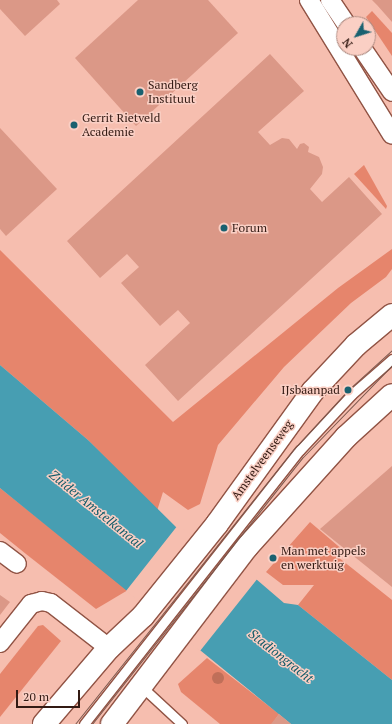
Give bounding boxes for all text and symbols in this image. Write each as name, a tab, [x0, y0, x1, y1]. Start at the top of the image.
north arrow	[336, 16, 376, 56]
text: N	[339, 35, 356, 51]
place label: Sandberg Instituut	[148, 78, 198, 106]
marker: Sandberg Instituut	[135, 87, 145, 97]
place label: Gerrit Rietveld Academie	[82, 111, 160, 139]
marker: Gerrit Rietveld Academie	[69, 120, 79, 130]
place label: Forum	[232, 221, 267, 235]
marker: Forum	[219, 223, 229, 233]
place label: IJsbaanpad	[281, 383, 340, 397]
marker: IJsbaanpad	[343, 385, 353, 395]
street label: Amstelveenseweg	[228, 417, 296, 503]
water label: Zuider Amstelkanaal	[46, 467, 146, 551]
place label: Man met appels en werktuig	[281, 544, 366, 572]
marker: Man met appels en werktuig	[268, 553, 278, 563]
water label: Stadiongracht	[246, 626, 316, 686]
scale bar	[18, 682, 82, 708]
text: 20 m	[23, 689, 49, 704]

